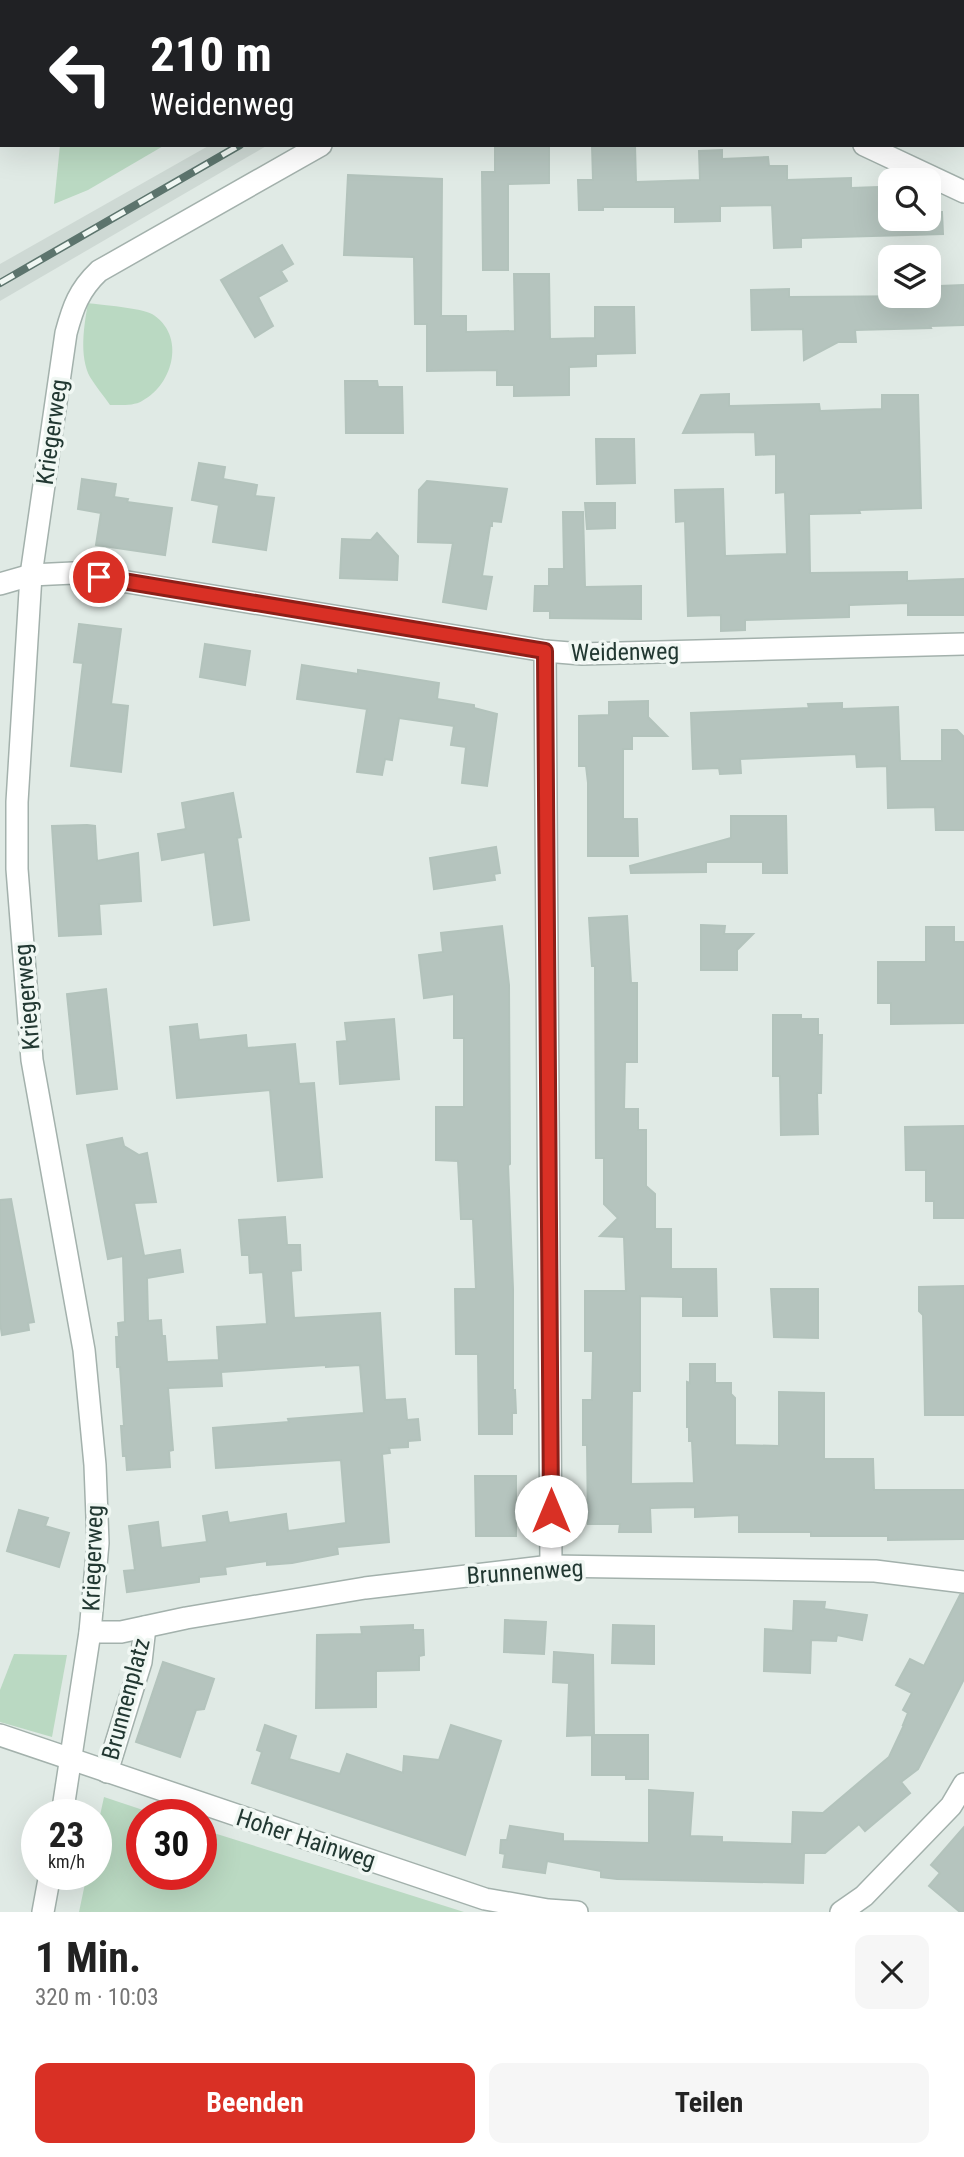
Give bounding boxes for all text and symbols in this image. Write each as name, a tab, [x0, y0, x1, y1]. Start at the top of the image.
text: 210 m	[150, 26, 272, 83]
icon: left	[35, 28, 126, 119]
text: Weidenweg	[150, 85, 294, 123]
map controls	[878, 168, 941, 308]
button: search	[878, 168, 941, 231]
button: layers	[878, 245, 941, 308]
street label: Kriegerweg	[31, 377, 73, 487]
pin	[69, 547, 129, 607]
icon: arrive	[80, 558, 118, 596]
street label: Weidenweg	[571, 637, 679, 667]
street label: Kriegerweg	[8, 943, 46, 1051]
position arrow	[514, 1474, 588, 1548]
street label: Kriegerweg	[77, 1504, 109, 1612]
street label: Brunnenweg	[466, 1554, 584, 1590]
street label: Brunnenplatz	[96, 1635, 156, 1763]
speed limit sign: 30	[126, 1799, 217, 1890]
street label: Hoher Hainweg	[233, 1803, 379, 1875]
text: 23	[49, 1815, 84, 1856]
text: km/h	[48, 1851, 85, 1872]
text: 1 Min.	[35, 1933, 141, 1982]
button: close	[855, 1935, 929, 2009]
text: 320 m · 10:03	[35, 1984, 159, 2011]
button: Beenden	[35, 2063, 475, 2143]
button: Teilen	[489, 2063, 929, 2143]

